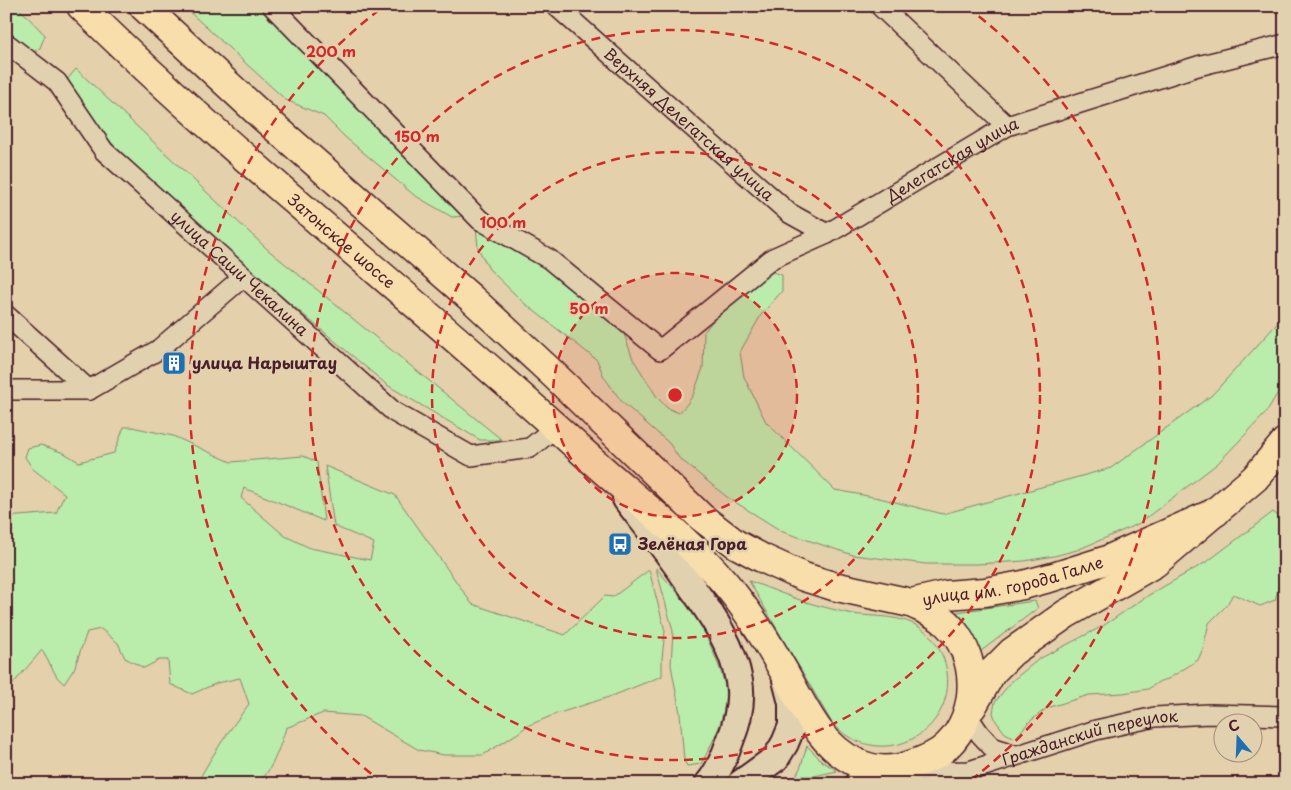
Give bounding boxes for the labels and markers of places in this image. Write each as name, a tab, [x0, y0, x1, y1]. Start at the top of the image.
building icon: улица Нарыштау	[161, 350, 187, 376]
place label: улица Нарыштау	[192, 350, 337, 374]
centre of rings	[666, 386, 684, 404]
bus stop icon: Зелёная Гора	[607, 531, 633, 557]
place label: Зелёная Гора	[637, 531, 747, 555]

